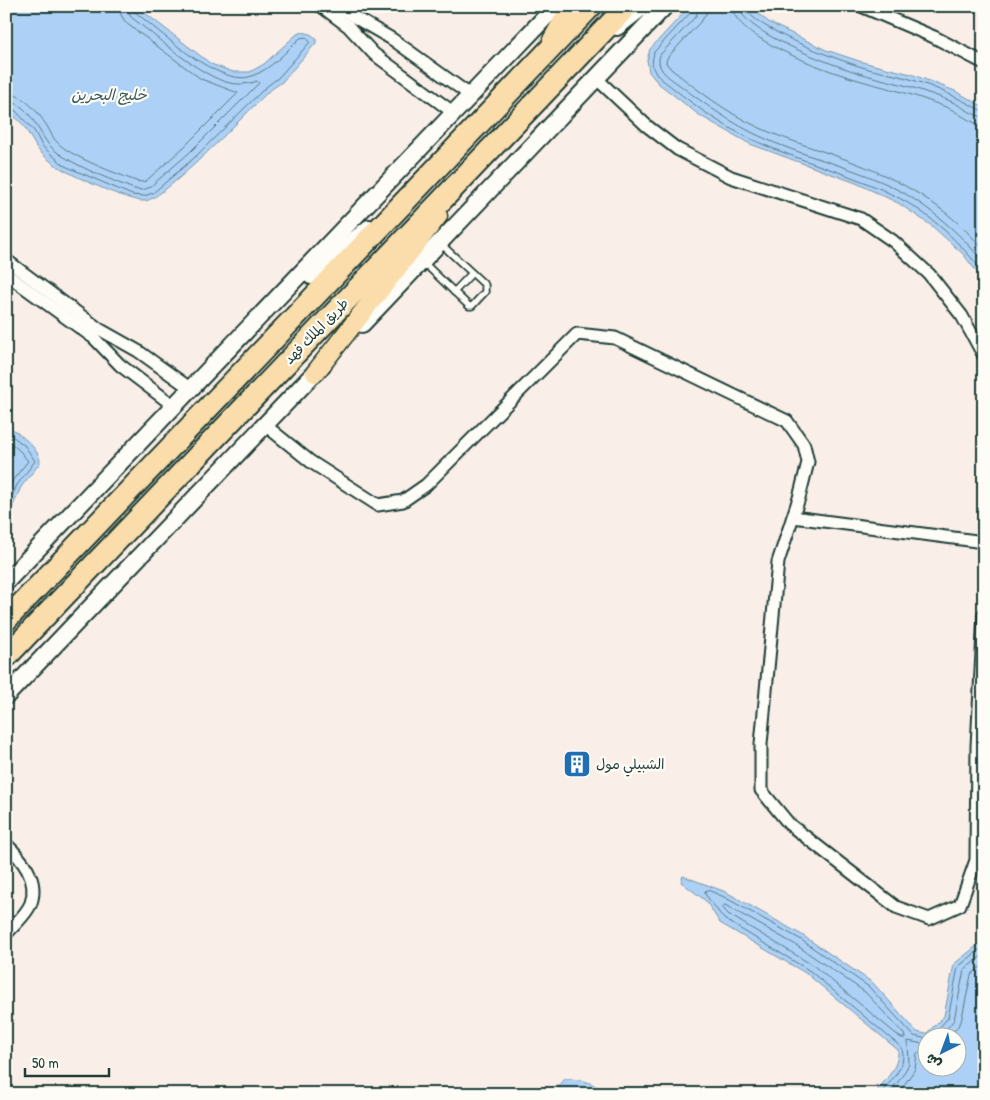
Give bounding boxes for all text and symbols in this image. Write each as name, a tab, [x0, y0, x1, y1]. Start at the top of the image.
water label: خليج البحرين	[71, 84, 148, 105]
street label: طريق الملك فهد	[279, 293, 352, 368]
building icon: الشبيلي مول	[562, 749, 592, 779]
place label: الشبيلي مول	[596, 754, 665, 777]
north arrow	[918, 1028, 968, 1078]
scale bar	[25, 1045, 109, 1077]
text: ش	[921, 1050, 945, 1074]
text: 50 m	[32, 1052, 59, 1073]

